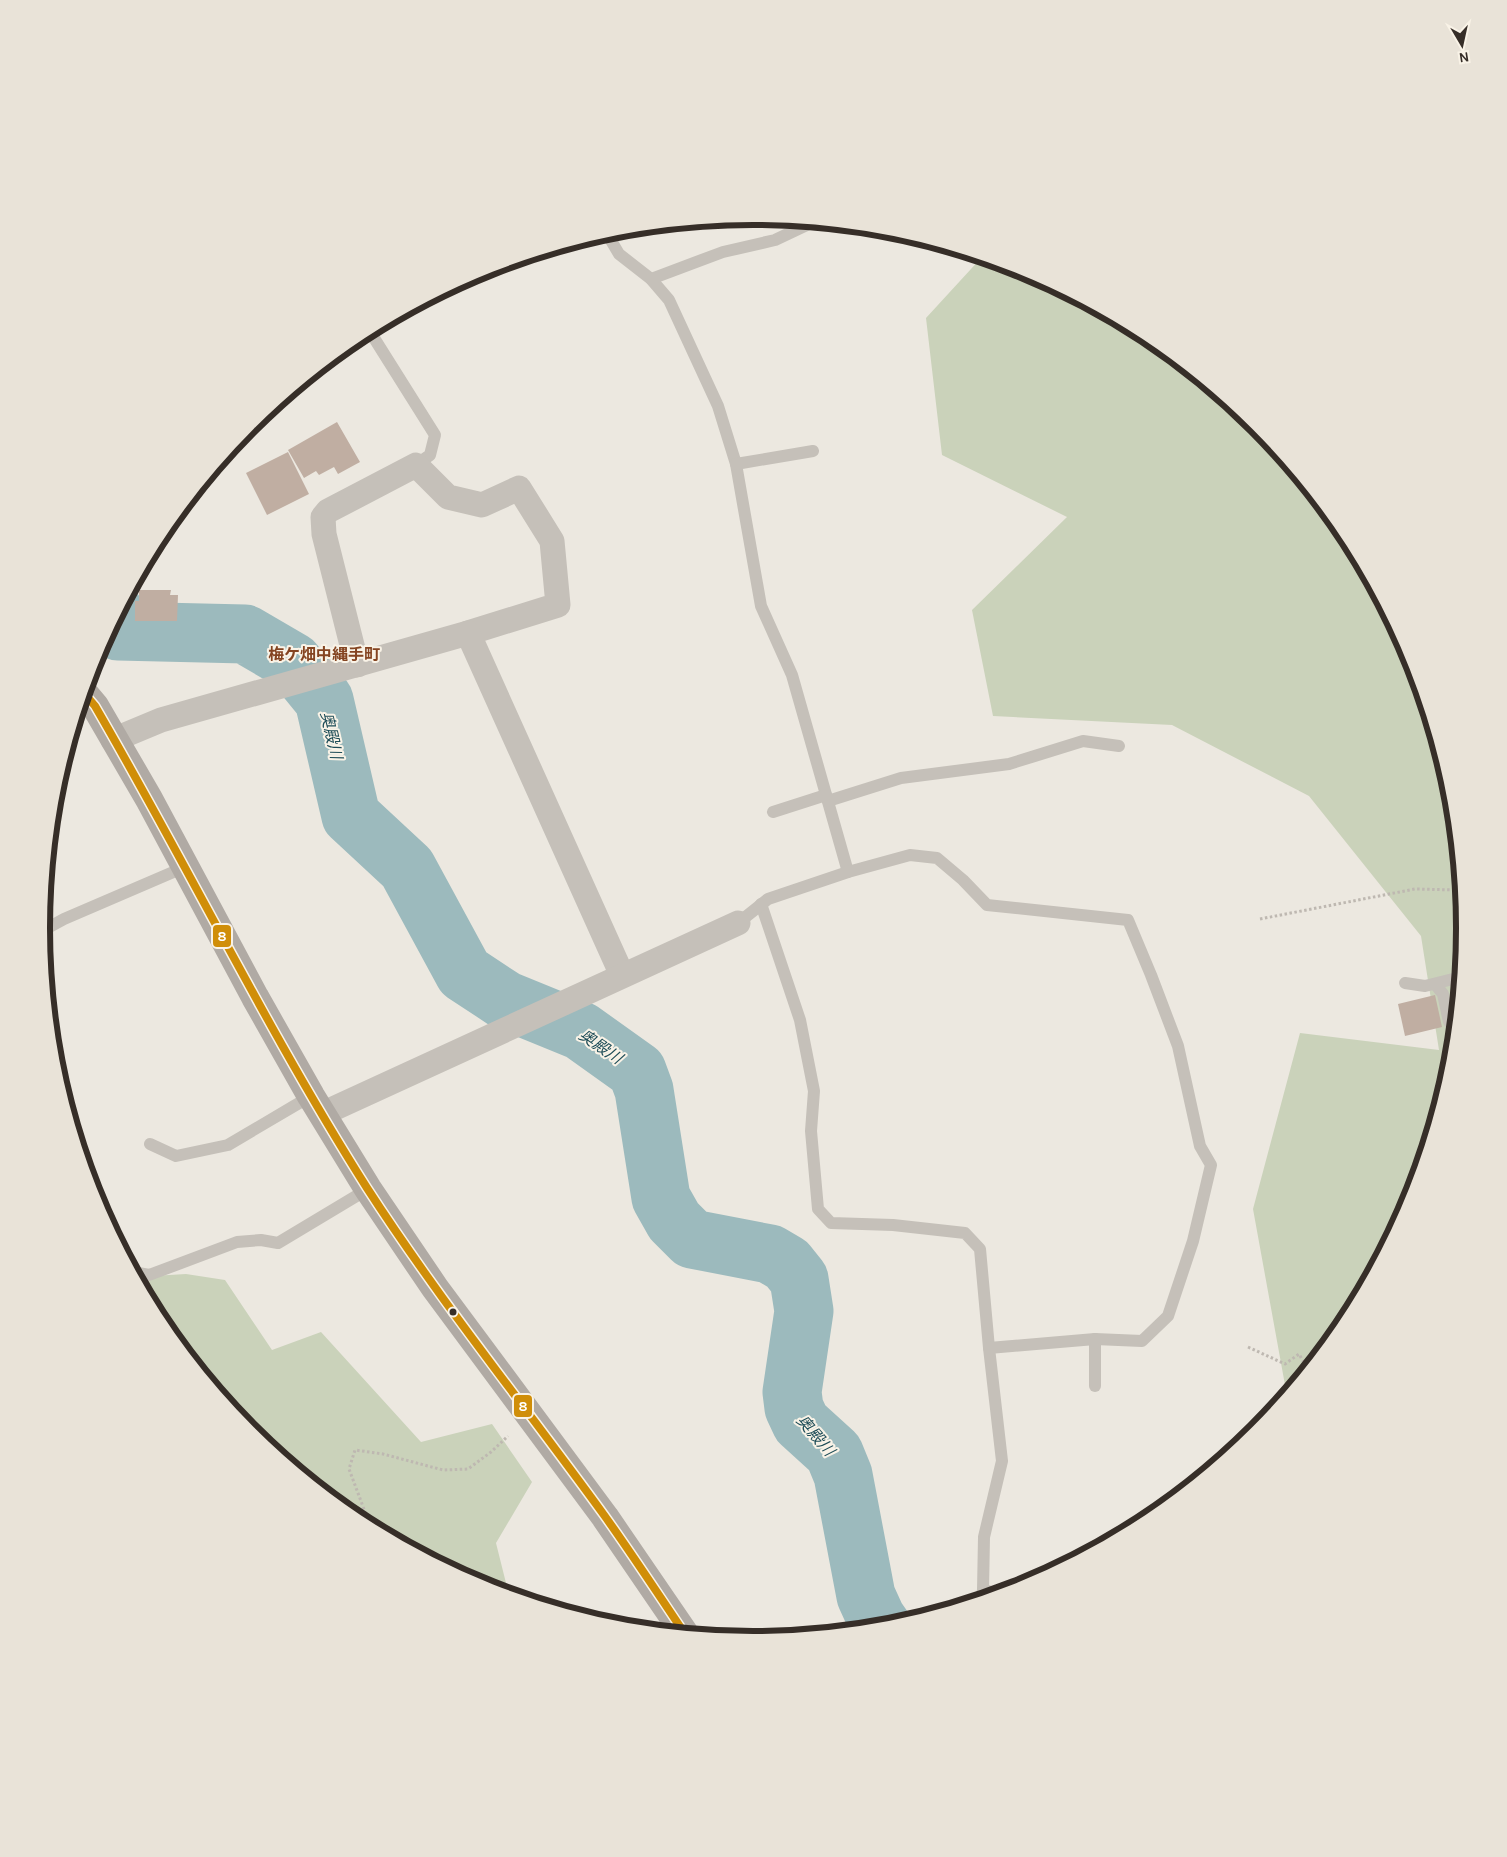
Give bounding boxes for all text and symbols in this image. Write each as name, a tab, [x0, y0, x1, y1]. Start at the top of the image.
north arrow	[1437, 20, 1487, 70]
text: N	[1458, 48, 1470, 67]
district label: 梅ケ畑中縄手町	[268, 645, 380, 664]
water label: 奥殿川	[317, 710, 347, 763]
line badge: 8	[212, 924, 232, 948]
text: 8	[217, 928, 227, 945]
water label: 奥殿川	[576, 1025, 628, 1069]
unlabelled marker	[448, 1307, 458, 1317]
line badge: 8	[513, 1394, 533, 1418]
text: 8	[518, 1398, 528, 1415]
water label: 奥殿川	[793, 1411, 840, 1461]

